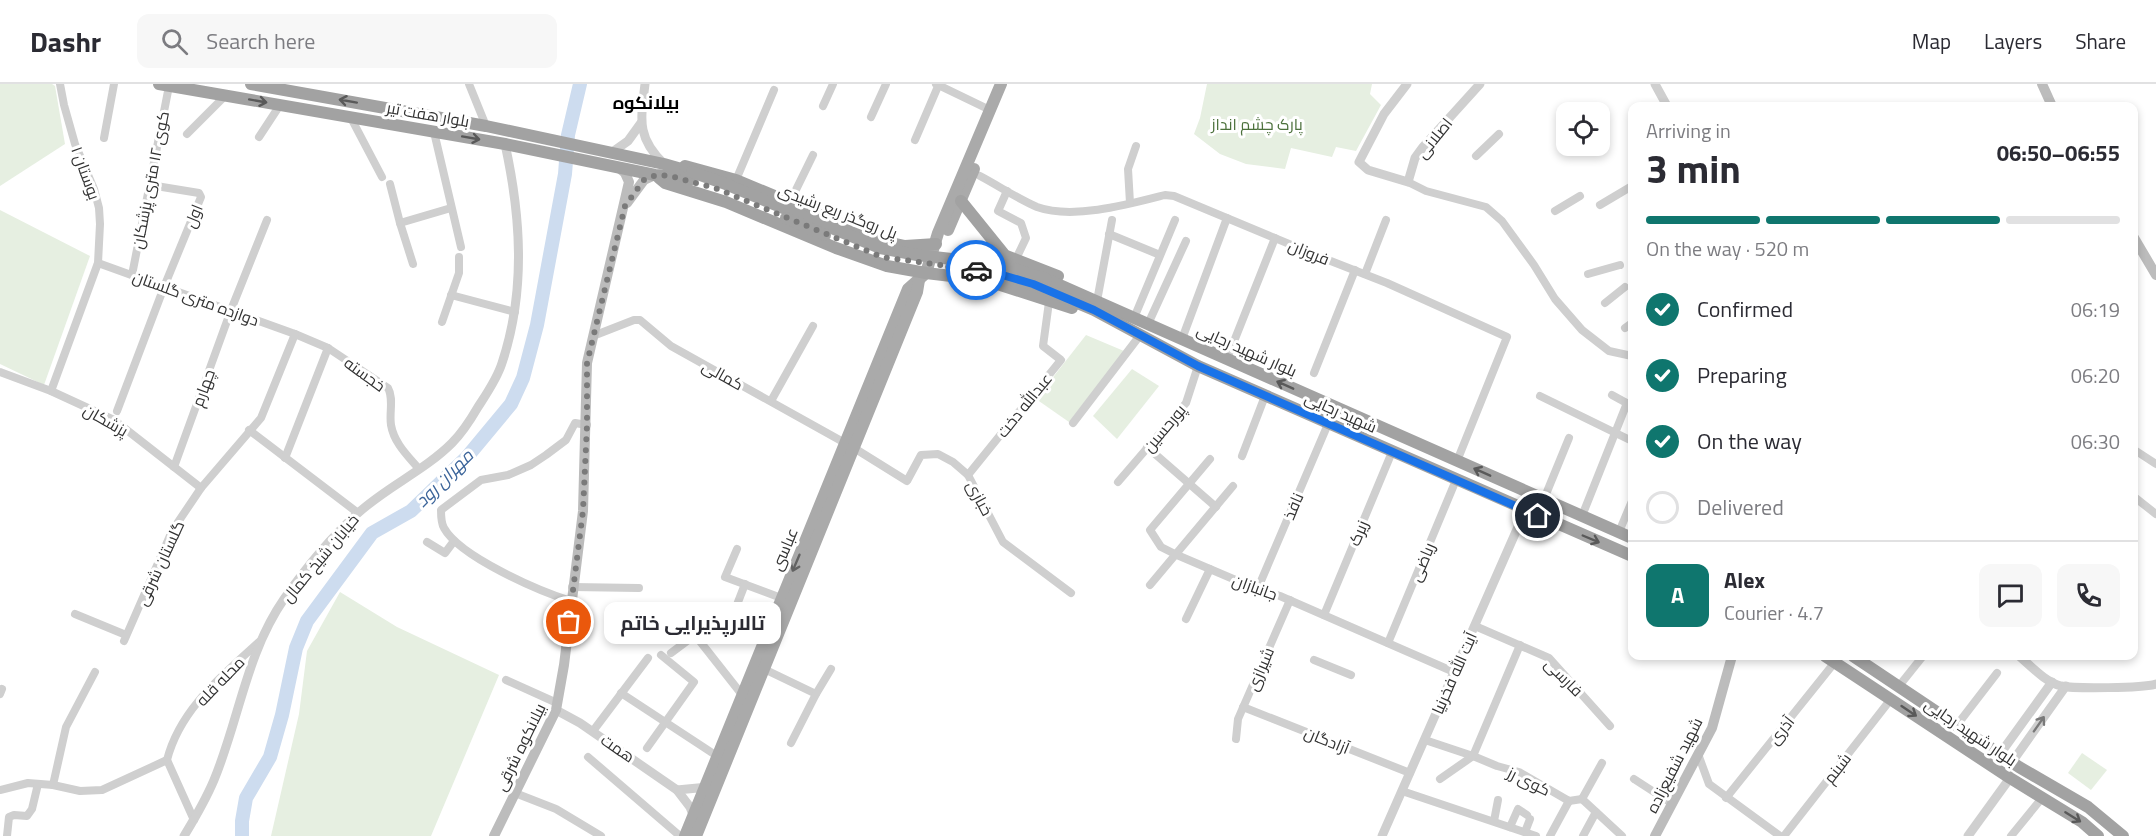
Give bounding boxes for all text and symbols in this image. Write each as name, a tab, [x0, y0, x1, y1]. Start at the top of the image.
search box	[137, 14, 557, 68]
text: Dashr	[30, 20, 101, 63]
text: Search here	[206, 24, 315, 58]
icon: search	[158, 25, 191, 58]
text: Map	[1912, 25, 1951, 57]
text: Layers	[1984, 25, 2042, 57]
text: Share	[2075, 25, 2126, 57]
district label: بیلانکوه	[613, 89, 679, 116]
street label: بلوار هفت تیر	[384, 95, 471, 133]
one-way arrow	[248, 96, 267, 107]
one-way arrow	[339, 96, 358, 107]
map controls	[1556, 102, 1610, 156]
button: locate	[1556, 102, 1610, 156]
street label: کوی ۱۲ متری پزشکان	[125, 109, 175, 251]
park label: پارک چشم انداز	[1210, 112, 1304, 136]
street label: اصلانی	[1410, 112, 1458, 164]
text: Arriving in	[1646, 115, 1731, 146]
one-way arrow	[460, 133, 480, 144]
text: 06:50–06:55	[1997, 136, 2120, 170]
text: 3 min	[1646, 139, 1741, 198]
street label: بوستان ۱	[65, 143, 107, 203]
street label: پل روگذر ربع رشیدی	[775, 177, 902, 245]
street label: اول	[177, 201, 209, 231]
street label: فروزان	[1285, 233, 1333, 271]
text: On the way · 520 m	[1646, 233, 1809, 264]
courier	[946, 240, 1006, 300]
icon: car	[960, 254, 993, 287]
street label: دوازده متری گلستان	[130, 264, 262, 332]
text: Confirmed	[1697, 292, 1793, 326]
icon: check	[1646, 293, 1679, 326]
text: 06:19	[2071, 294, 2120, 325]
street label: بلوار شهید رجایی	[1193, 317, 1301, 383]
street label: خجسته	[339, 351, 391, 397]
street label: کمالی	[698, 354, 748, 396]
text: Preparing	[1697, 358, 1787, 392]
icon: check	[1646, 359, 1679, 392]
text: 06:20	[2071, 360, 2120, 391]
street label: چهارم	[185, 366, 221, 410]
street label: عبدالله دخت	[990, 367, 1058, 443]
one-way arrow	[1276, 378, 1294, 390]
street label: شهید رجایی	[1301, 385, 1381, 439]
street label: پزشکان	[79, 398, 134, 443]
street label: پورحسین	[1137, 398, 1192, 457]
text: On the way	[1697, 424, 1802, 458]
icon: check	[1646, 425, 1679, 458]
text: 06:30	[2071, 426, 2120, 457]
water label: مهران رود	[409, 442, 480, 513]
one-way arrow	[1474, 466, 1492, 477]
street label: خبازی	[961, 476, 999, 520]
street label: نافذ	[1277, 489, 1309, 523]
pin	[1512, 490, 1563, 541]
text: Delivered	[1697, 490, 1784, 524]
icon: home	[1521, 499, 1554, 532]
street label: خیابان شیخ کمال	[276, 508, 364, 608]
street label: گلستان شرقی	[130, 516, 190, 610]
street label: زیرک	[1342, 516, 1374, 550]
street label: عباسى	[764, 524, 804, 574]
one-way arrow	[1582, 534, 1600, 545]
street label: ریاضی	[1403, 539, 1441, 585]
one-way arrow	[790, 553, 801, 572]
text: Alex	[1724, 563, 1765, 597]
button: chat	[1979, 564, 2042, 627]
button: phone	[2057, 564, 2120, 627]
street label: جانبازان	[1229, 568, 1281, 606]
text: A	[1671, 578, 1684, 612]
pin	[543, 596, 594, 647]
text: Courier · 4.7	[1724, 597, 1824, 628]
callout: تالارپذیرایی خاتم	[605, 601, 782, 643]
icon: bag	[552, 605, 585, 638]
text: تالارپذیرایی خاتم	[620, 607, 765, 638]
street label: آیت الله فخرنیا	[1425, 627, 1483, 718]
street label: شیرازی	[1240, 643, 1280, 695]
street label: محله قله	[190, 651, 250, 711]
street label: فارسی	[1539, 652, 1589, 702]
street label: بلوار شهید رجایی	[1920, 692, 2022, 772]
street label: بیلانکوه شرقی	[488, 699, 552, 795]
one-way arrow	[1900, 705, 1917, 717]
street label: آذری	[1762, 710, 1800, 749]
street label: شهید شفیع‌زاده	[1640, 713, 1708, 817]
one-way arrow	[2033, 717, 2045, 733]
street label: آزادگان	[1301, 720, 1354, 760]
street label: همت	[596, 728, 640, 768]
street label: شبنم	[1817, 748, 1857, 788]
street label: کوی رز	[1502, 760, 1555, 802]
one-way arrow	[2064, 811, 2081, 823]

